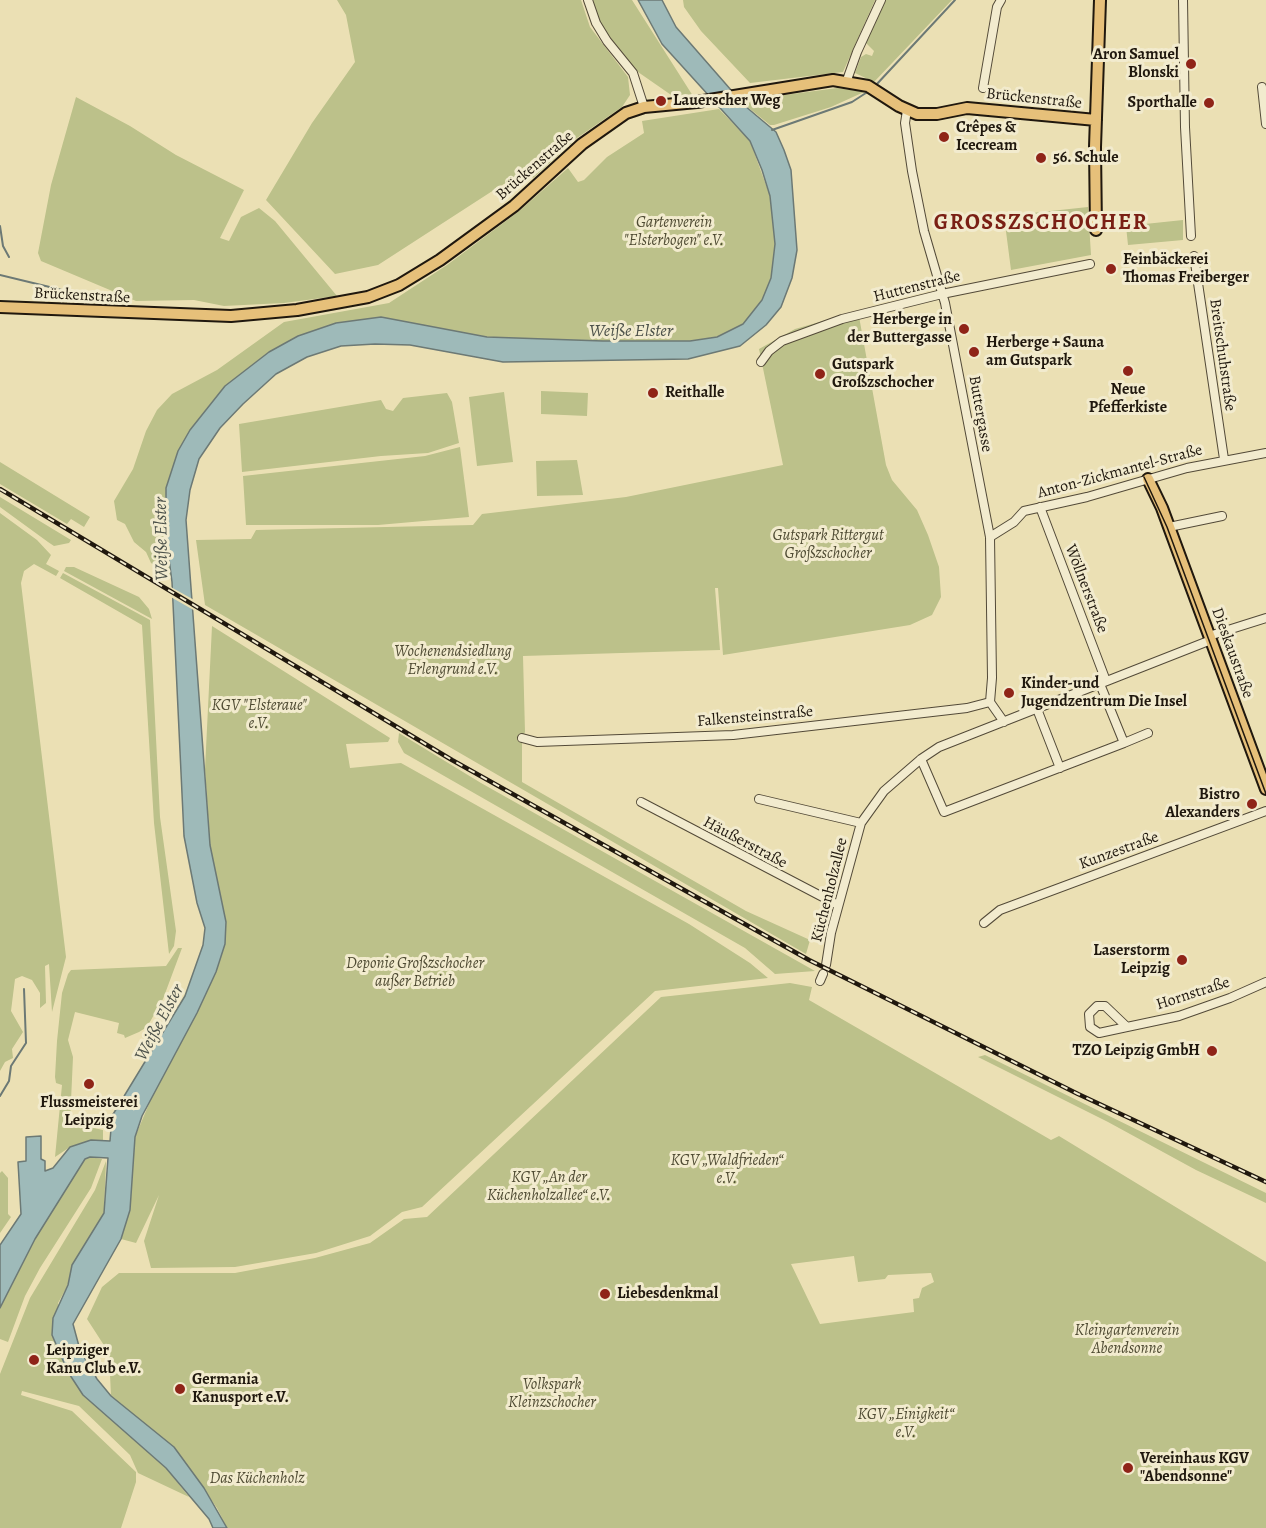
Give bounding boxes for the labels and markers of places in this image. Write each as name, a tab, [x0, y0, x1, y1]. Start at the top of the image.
place label: Aron Samuel Blonski	[1093, 45, 1179, 83]
marker: Aron Samuel Blonski	[1184, 57, 1198, 71]
place label: Lauerscher Weg	[673, 91, 780, 111]
place label: Sporthalle	[1127, 93, 1197, 113]
marker: Lauerscher Weg	[654, 94, 668, 108]
marker: Sporthalle	[1202, 96, 1216, 110]
place label: Crêpes & Icecream	[956, 118, 1017, 156]
marker: Crêpes & Icecream	[937, 130, 951, 144]
place label: 56. Schule	[1053, 148, 1119, 168]
marker: 56. Schule	[1034, 151, 1048, 165]
place label: Feinbäckerei Thomas Freiberger	[1123, 250, 1249, 288]
marker: Feinbäckerei Thomas Freiberger	[1104, 262, 1118, 276]
place label: Herberge in der Buttergasse	[847, 310, 952, 348]
marker: Herberge in der Buttergasse	[957, 322, 971, 336]
place label: Herberge + Sauna am Gutspark	[986, 333, 1104, 371]
marker: Herberge + Sauna am Gutspark	[967, 345, 981, 359]
place label: Gutspark Großzschocher	[832, 355, 934, 393]
marker: Neue Pfefferkiste	[1121, 364, 1135, 378]
marker: Gutspark Großzschocher	[813, 367, 827, 381]
place label: Neue Pfefferkiste	[1089, 380, 1167, 418]
place label: Reithalle	[665, 383, 724, 403]
marker: Reithalle	[646, 386, 660, 400]
place label: Kinder-und Jugendzentrum Die Insel	[1021, 674, 1187, 712]
marker: Kinder-und Jugendzentrum Die Insel	[1002, 686, 1016, 700]
place label: Bistro Alexanders	[1165, 785, 1240, 823]
marker: Bistro Alexanders	[1245, 797, 1259, 811]
place label: Laserstorm Leipzig	[1093, 941, 1170, 979]
marker: Laserstorm Leipzig	[1175, 953, 1189, 967]
place label: TZO Leipzig GmbH	[1073, 1041, 1200, 1061]
marker: TZO Leipzig GmbH	[1205, 1044, 1219, 1058]
marker: Flussmeisterei Leipzig	[82, 1077, 96, 1091]
place label: Flussmeisterei Leipzig	[40, 1093, 138, 1131]
place label: Liebesdenkmal	[617, 1284, 718, 1304]
marker: Liebesdenkmal	[598, 1287, 612, 1301]
place label: Leipziger Kanu Club e.V.	[46, 1341, 141, 1379]
marker: Leipziger Kanu Club e.V.	[27, 1353, 41, 1367]
place label: Germania Kanusport e.V.	[192, 1370, 289, 1408]
marker: Germania Kanusport e.V.	[173, 1382, 187, 1396]
place label: Vereinhaus KGV "Abendsonne"	[1140, 1449, 1249, 1487]
marker: Vereinhaus KGV "Abendsonne"	[1121, 1461, 1135, 1475]

